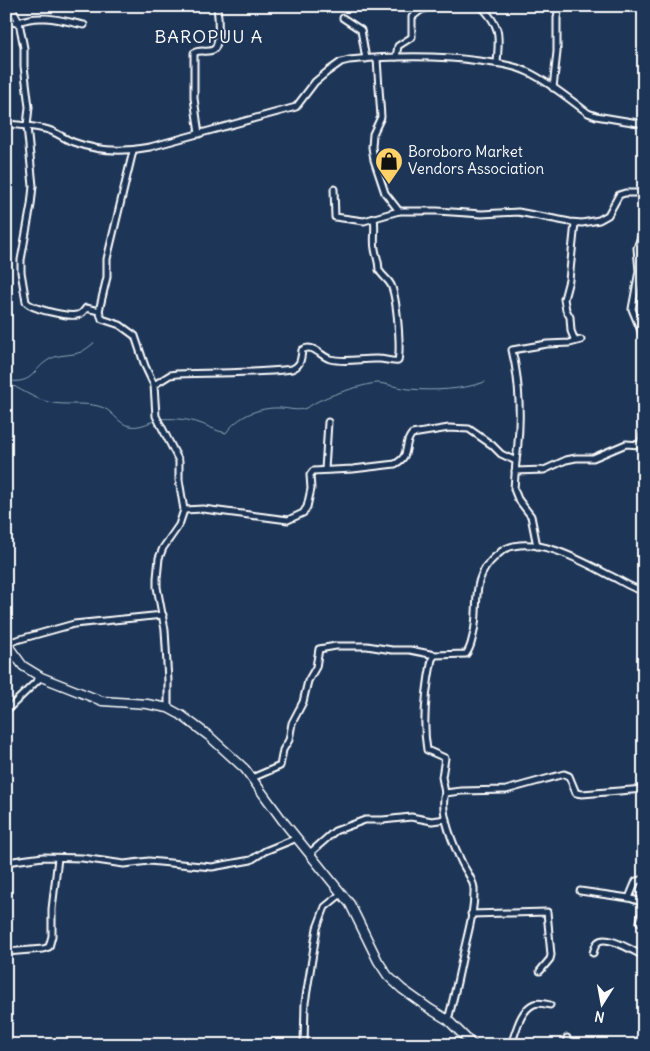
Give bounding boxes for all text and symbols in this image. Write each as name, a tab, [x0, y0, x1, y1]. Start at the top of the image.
district label: BAROPUU A	[155, 25, 263, 48]
place label: Boroboro Market Vendors Association	[408, 142, 544, 178]
shop icon: Boroboro Market Vendors Association	[374, 146, 404, 185]
north arrow	[578, 978, 628, 1028]
text: N	[593, 1007, 606, 1027]

